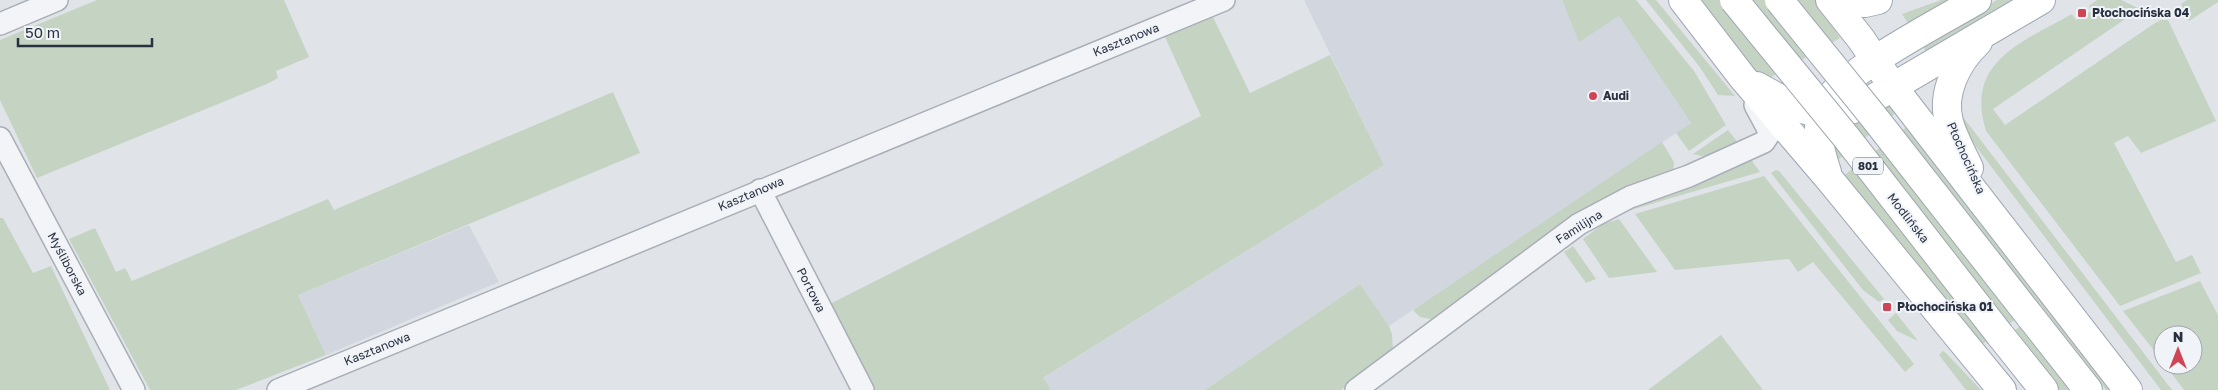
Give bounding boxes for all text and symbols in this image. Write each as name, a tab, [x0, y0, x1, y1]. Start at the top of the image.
place label: Płochocińska 04	[2092, 5, 2190, 20]
marker: Płochocińska 04	[2076, 7, 2088, 19]
scale bar	[18, 15, 151, 47]
street label: Kasztanowa	[1091, 19, 1161, 60]
text: 50 m	[25, 23, 60, 41]
place label: Audi	[1603, 88, 1629, 103]
marker: Audi	[1587, 90, 1599, 102]
street label: Płochocińska	[1944, 120, 1989, 196]
road number: 801	[1853, 158, 1883, 175]
street label: Kasztanowa	[716, 173, 786, 214]
street label: Modlińska	[1884, 190, 1933, 246]
street label: Familijna	[1553, 206, 1605, 247]
street label: Myśliborska	[44, 230, 90, 298]
street label: Portowa	[794, 265, 829, 315]
place label: Płochocińska 01	[1897, 299, 1993, 314]
marker: Płochocińska 01	[1881, 301, 1893, 313]
north arrow	[2153, 325, 2203, 375]
street label: Kasztanowa	[342, 328, 412, 369]
text: N	[2173, 328, 2183, 345]

